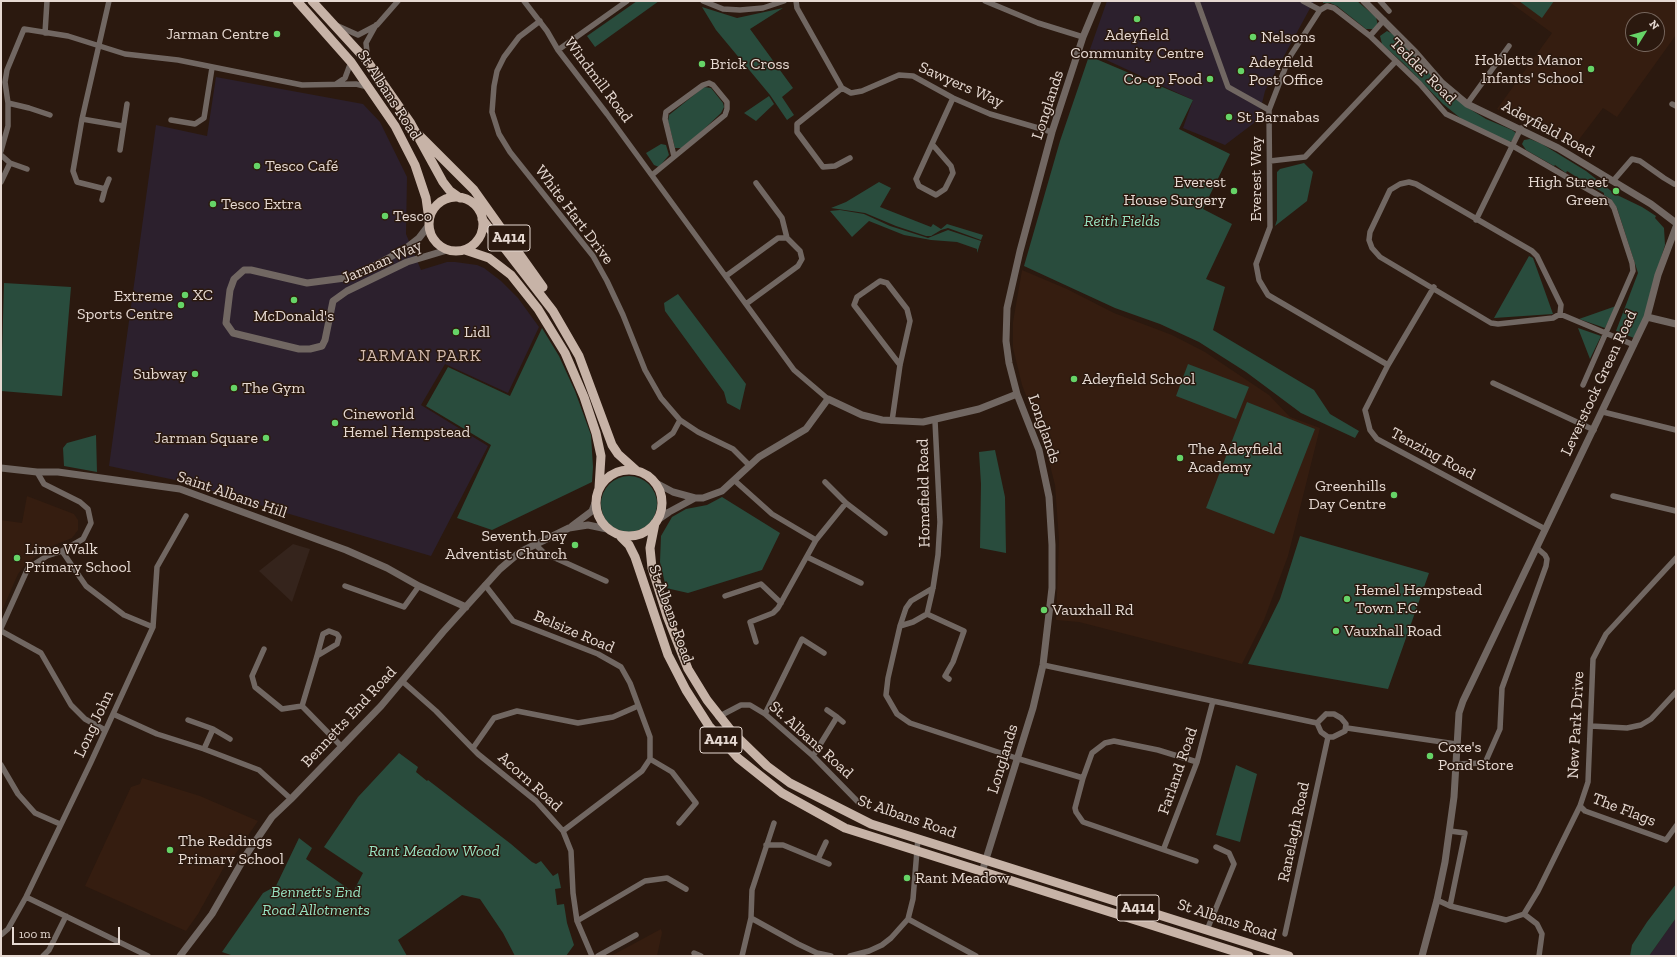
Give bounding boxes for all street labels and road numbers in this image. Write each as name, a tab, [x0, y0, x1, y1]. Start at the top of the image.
street label: Windmill Road	[560, 34, 636, 126]
street label: Tedder Road	[1386, 34, 1460, 108]
street label: St Albans Road	[353, 46, 425, 144]
street label: Sawyers Way	[916, 58, 1006, 112]
street label: Longlands	[1028, 68, 1068, 142]
street label: Adeyfield Road	[1498, 97, 1598, 161]
street label: Everest Way	[1246, 136, 1266, 222]
street label: White Hart Drive	[531, 162, 617, 268]
road number: A414	[488, 225, 530, 251]
street label: Jarman Way	[339, 236, 425, 288]
street label: Leverstock Green Road	[1557, 307, 1641, 459]
street label: Longlands	[1023, 392, 1065, 466]
street label: Tenzing Road	[1387, 424, 1479, 484]
street label: Homefield Road	[913, 438, 935, 548]
street label: Saint Albans Hill	[174, 467, 290, 523]
street label: St Albans Road	[644, 562, 698, 666]
street label: Belsize Road	[531, 606, 617, 658]
street label: Bennetts End Road	[297, 663, 401, 771]
street label: New Park Drive	[1564, 671, 1588, 779]
street label: Long John	[70, 687, 118, 761]
street label: St. Albans Road	[765, 697, 857, 783]
street label: Longlands	[983, 722, 1023, 796]
street label: Farland Road	[1154, 725, 1202, 817]
road number: A414	[700, 727, 742, 753]
street label: Acorn Road	[494, 748, 566, 816]
street label: Ranelagh Road	[1274, 780, 1314, 884]
street label: The Flags	[1589, 789, 1659, 831]
street label: St Albans Road	[855, 791, 959, 843]
road number: A414	[1117, 895, 1159, 921]
street label: St Albans Road	[1175, 895, 1279, 945]

